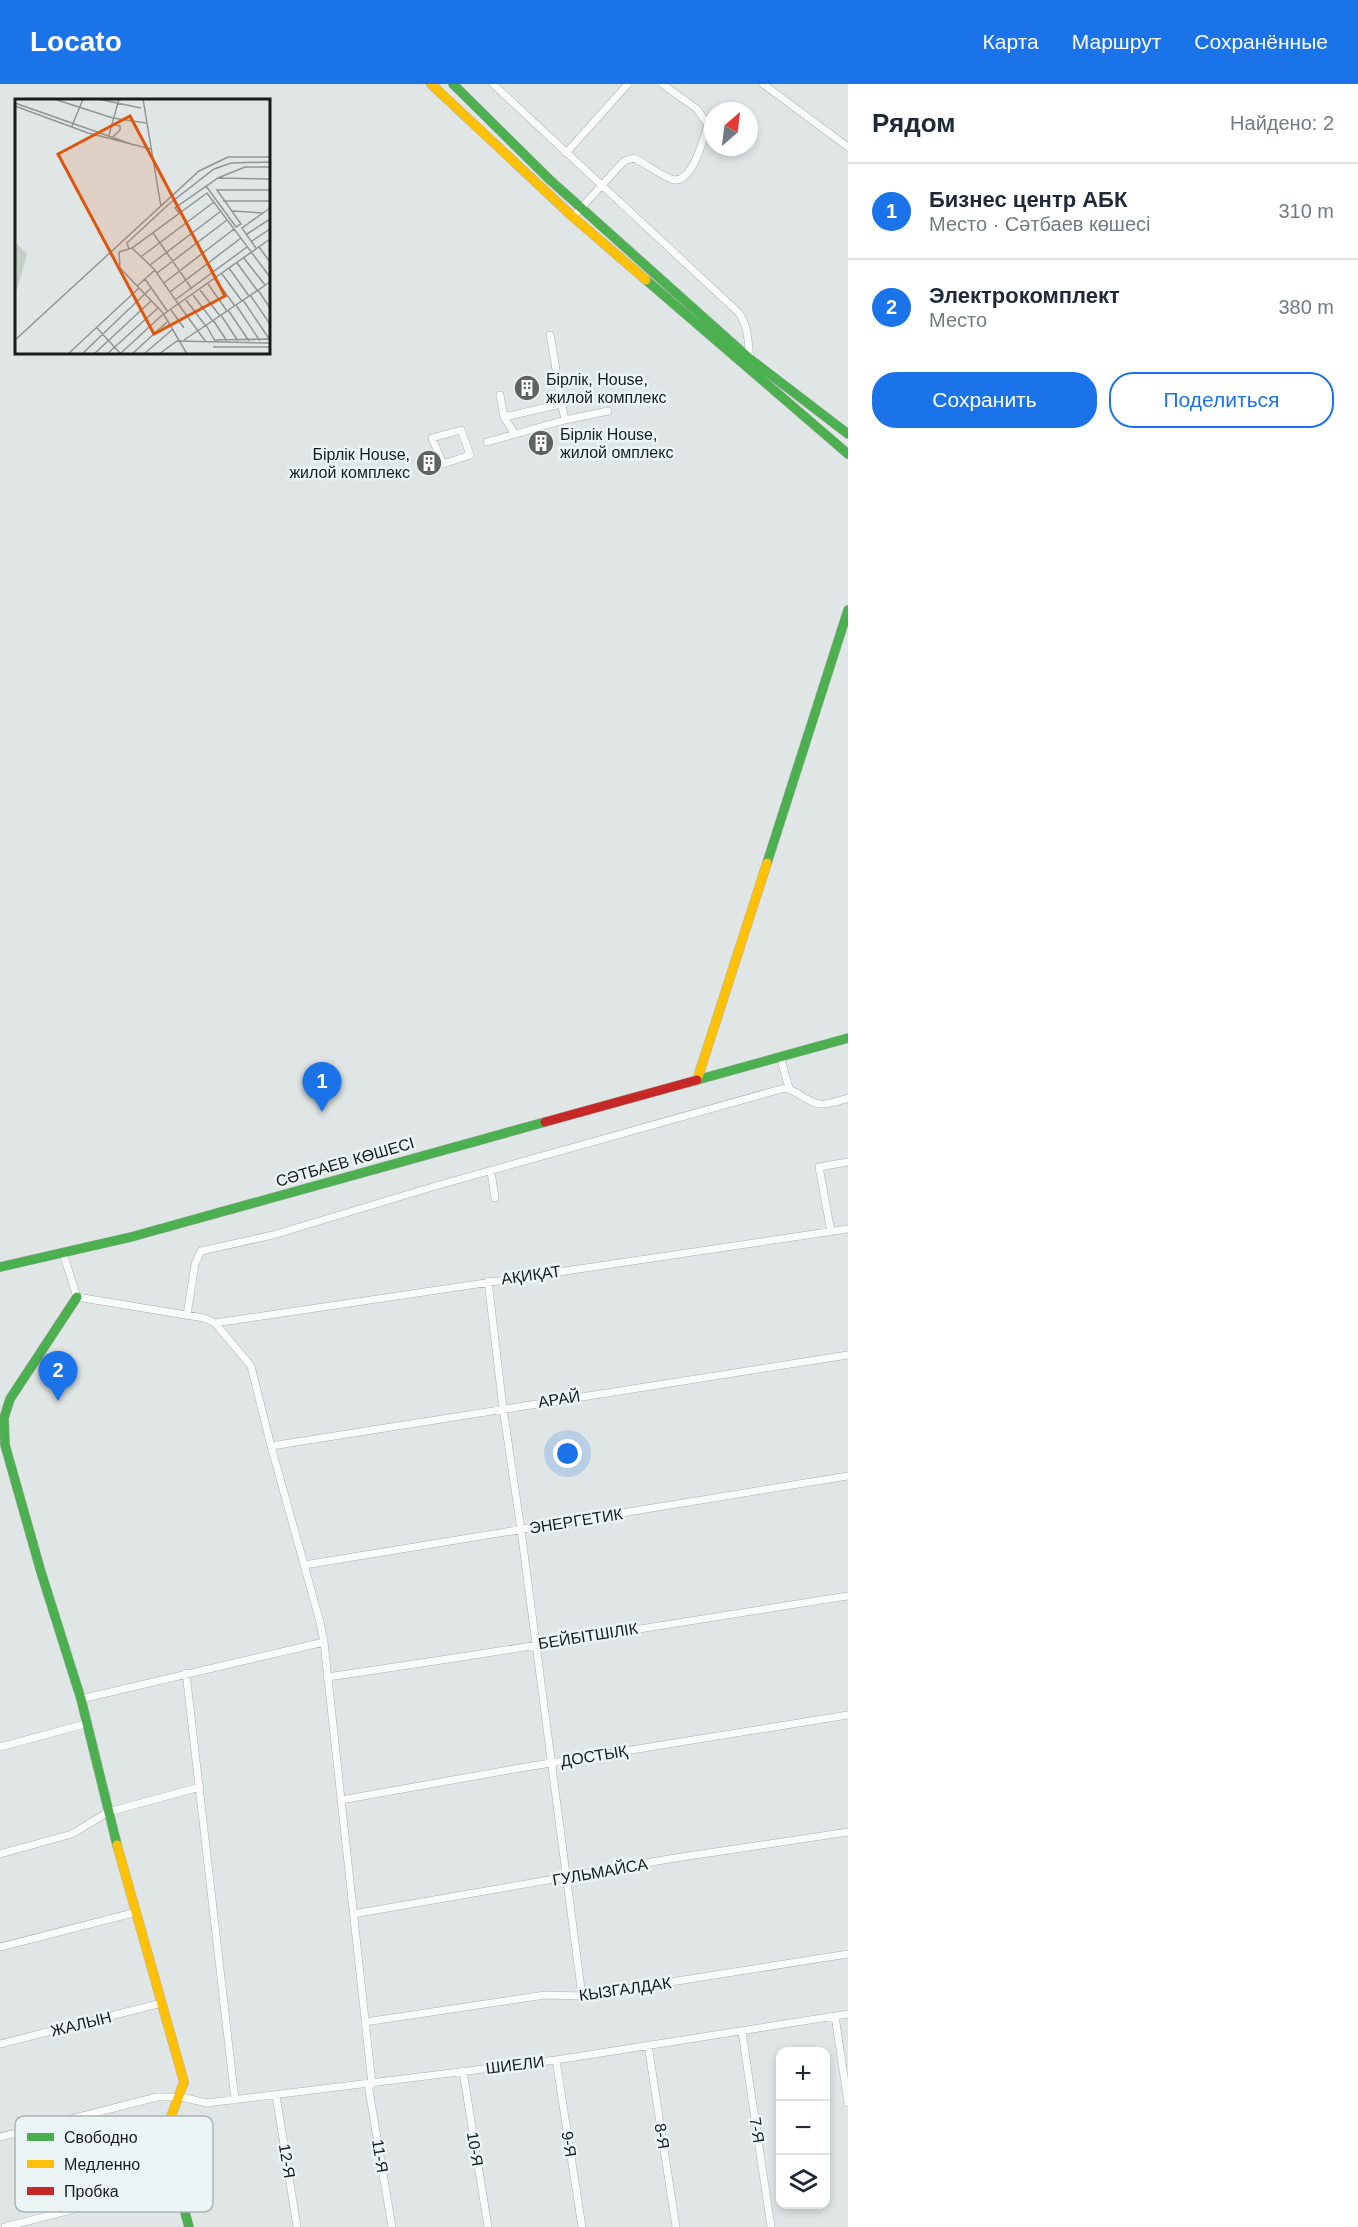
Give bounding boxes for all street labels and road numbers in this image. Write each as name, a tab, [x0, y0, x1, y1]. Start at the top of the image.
street label: СӘТБАЕВ КӨШЕСІ	[274, 1134, 416, 1190]
street label: АҚИҚАТ	[500, 1262, 562, 1288]
street label: АРАЙ	[537, 1386, 581, 1411]
street label: ЭНЕРГЕТИК	[528, 1505, 625, 1537]
street label: БЕЙБІТШІЛІК	[537, 1619, 640, 1652]
street label: ДОСТЫҚ	[559, 1742, 629, 1770]
street label: ГУЛЬМАЙСА	[551, 1854, 649, 1889]
street label: КЫЗГАЛДАК	[578, 1974, 673, 2004]
street label: ЖАЛЫН	[49, 2008, 113, 2040]
street label: ШИЕЛИ	[485, 2053, 545, 2077]
street label: 7-Я	[747, 2116, 767, 2144]
street label: 8-Я	[652, 2122, 672, 2150]
street label: 9-Я	[559, 2130, 579, 2158]
street label: 10-Я	[464, 2131, 486, 2167]
street label: 11-Я	[369, 2138, 391, 2174]
street label: 12-Я	[276, 2143, 298, 2179]

